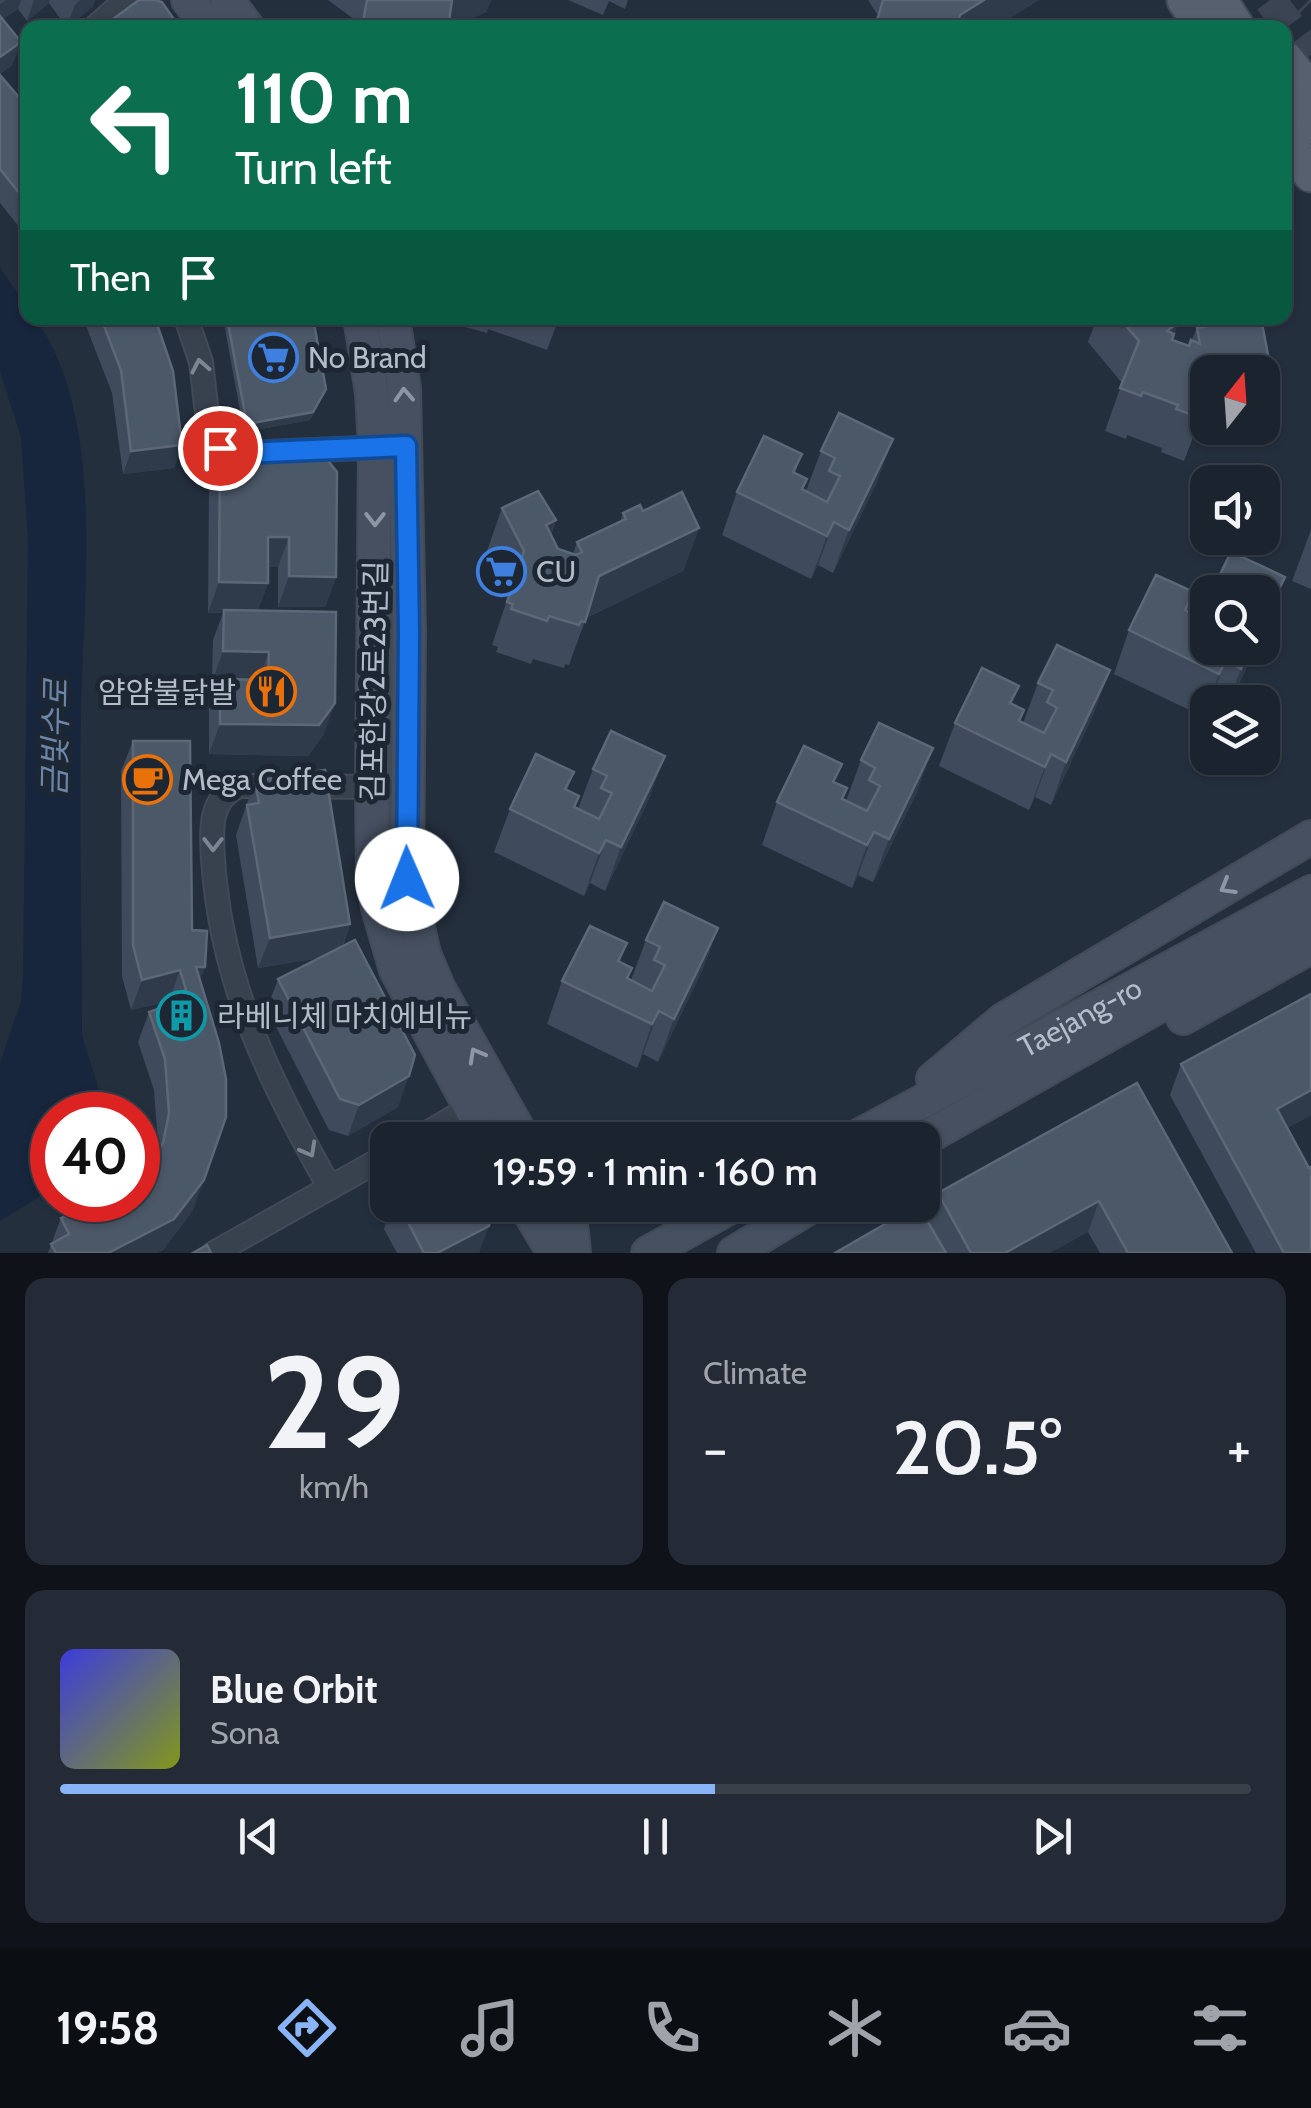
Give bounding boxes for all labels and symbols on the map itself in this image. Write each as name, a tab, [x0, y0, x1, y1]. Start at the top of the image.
supermarket icon: No Brand	[247, 331, 299, 383]
place label: No Brand	[308, 339, 427, 376]
north arrow	[1190, 355, 1280, 445]
one-way arrow	[190, 358, 211, 375]
one-way arrow	[394, 386, 415, 402]
pin	[178, 406, 263, 491]
one-way arrow	[364, 512, 386, 527]
supermarket icon: CU	[475, 545, 527, 597]
place label: CU	[536, 553, 576, 590]
street label: 김포한강2로23번길	[353, 560, 395, 802]
restaurant icon: 얌얌불닭발	[245, 666, 297, 718]
place label: 얌얌불닭발	[98, 674, 236, 711]
water label: 금빛수로	[34, 677, 76, 797]
cafe icon: Mega Coffee	[121, 753, 173, 805]
place label: Mega Coffee	[182, 761, 342, 798]
position arrow	[355, 827, 459, 931]
one-way arrow	[202, 836, 224, 852]
one-way arrow	[1220, 875, 1238, 894]
street label: Taejang-ro	[1012, 968, 1148, 1065]
building icon: 라베니체 마치에비뉴	[156, 990, 208, 1042]
place label: 라베니체 마치에비뉴	[217, 998, 472, 1035]
one-way arrow	[469, 1048, 489, 1066]
speed limit sign: 40	[30, 1092, 160, 1222]
one-way arrow	[297, 1140, 316, 1158]

